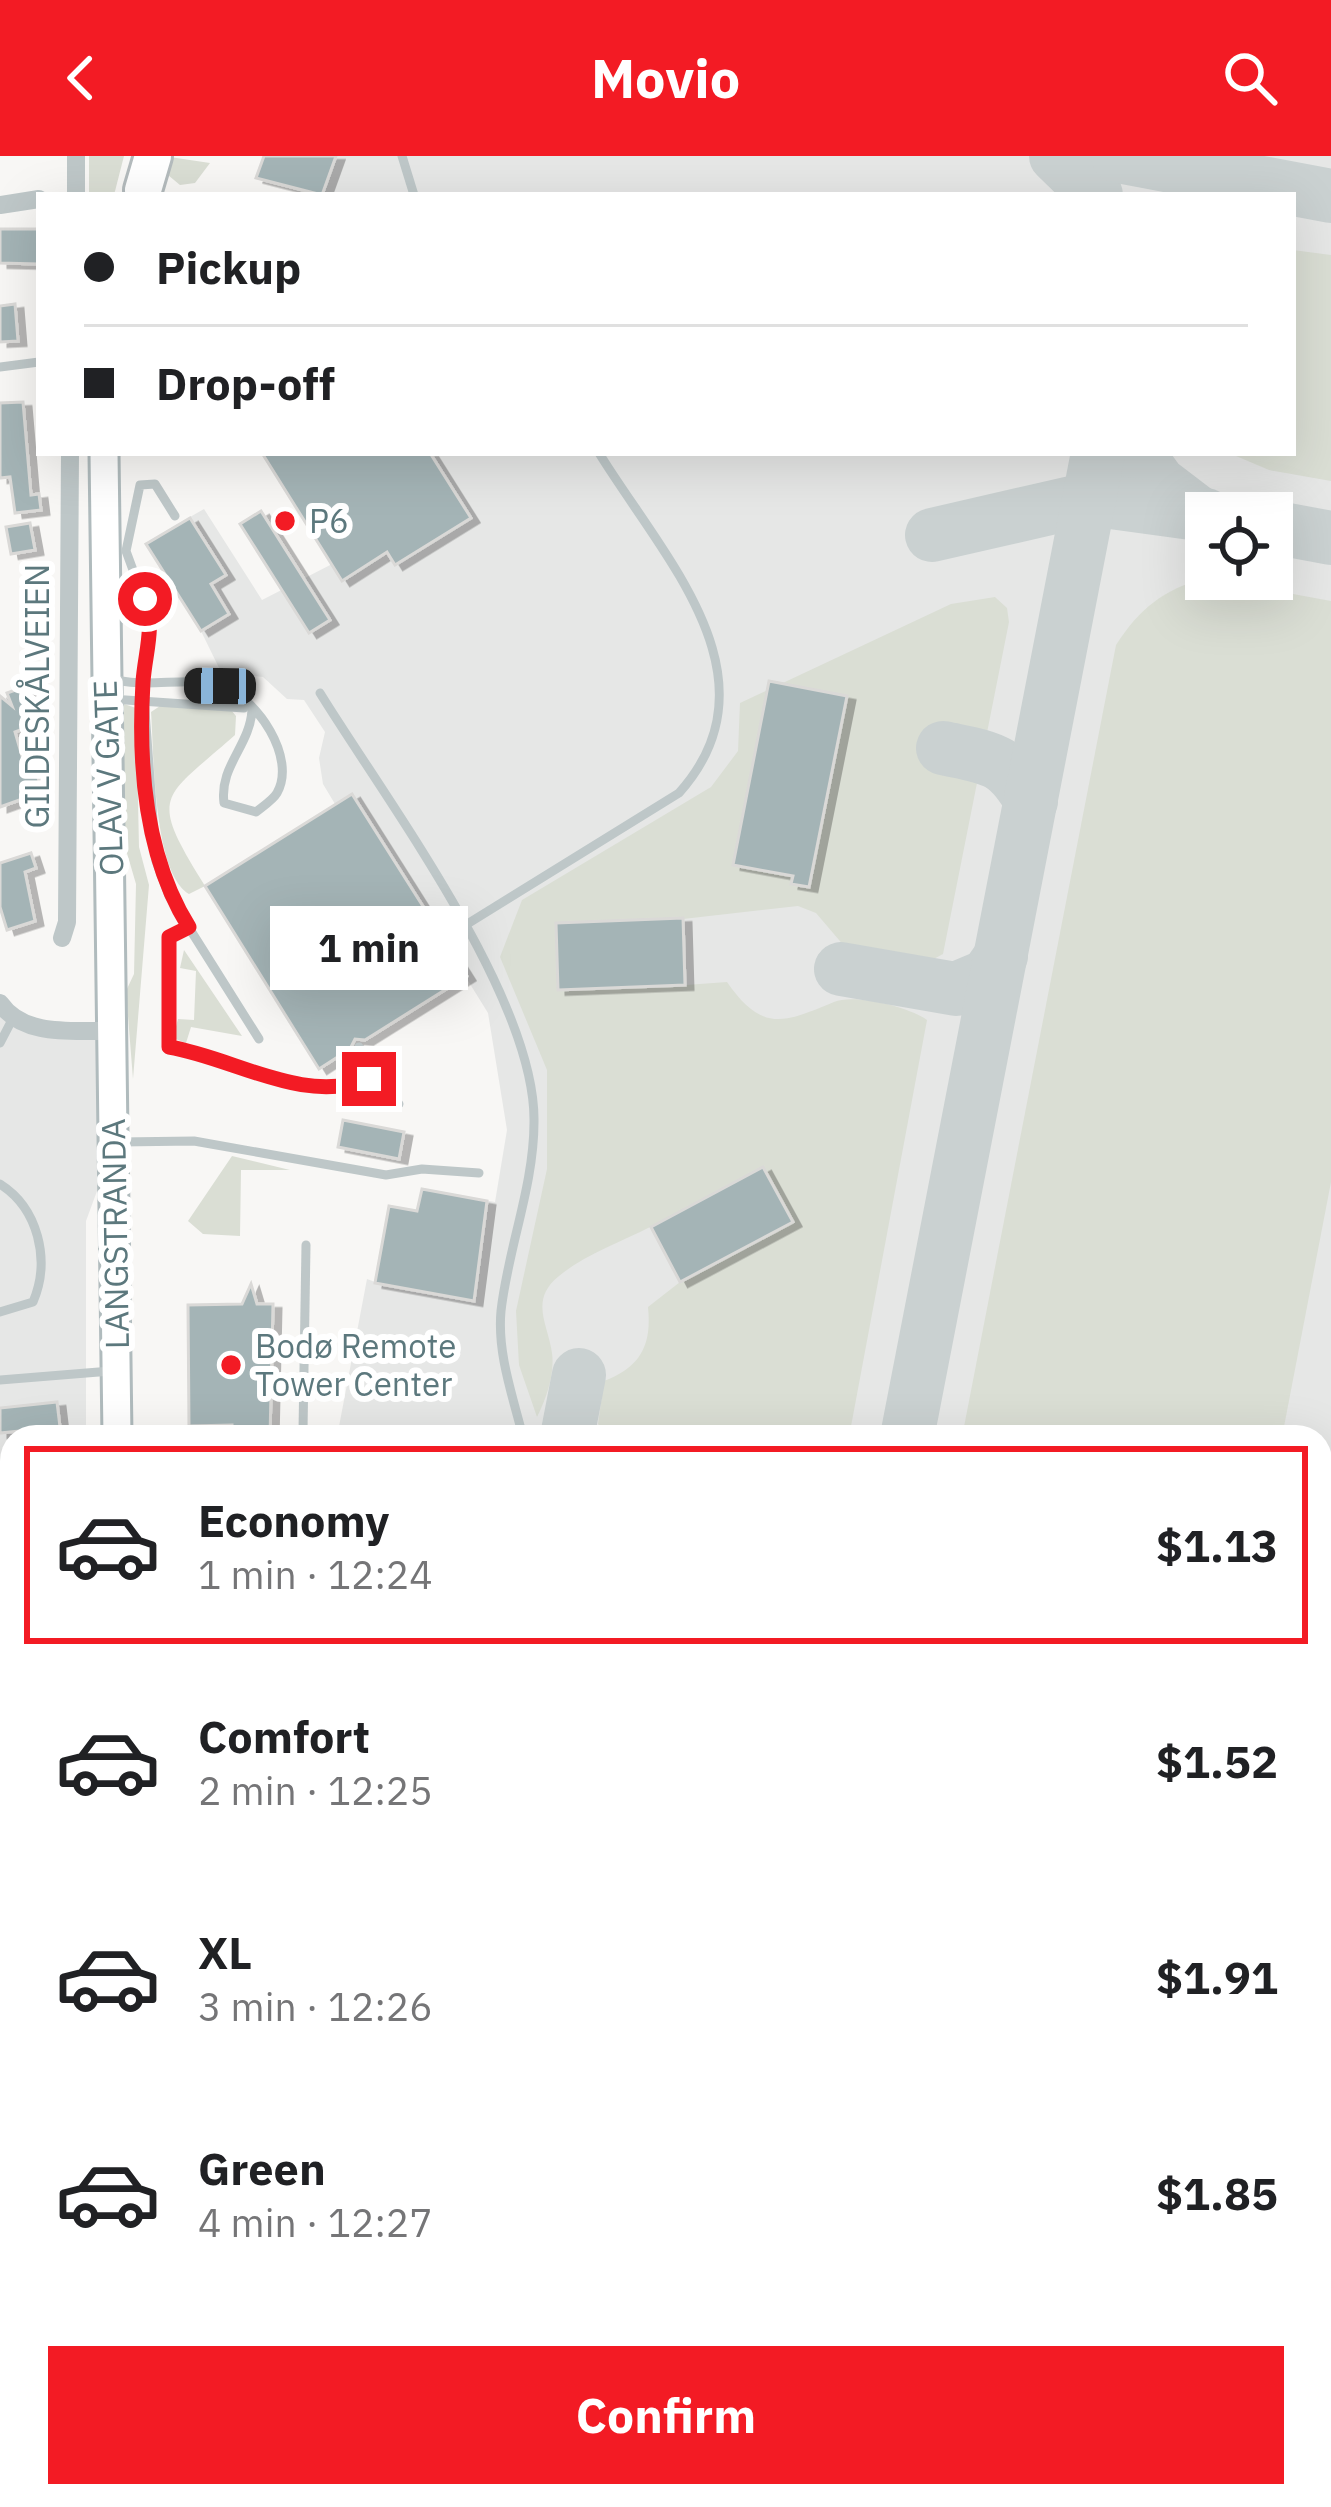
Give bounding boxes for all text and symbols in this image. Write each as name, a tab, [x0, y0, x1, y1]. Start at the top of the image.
text: Movio	[591, 43, 740, 113]
icon: back	[48, 45, 114, 111]
icon: search	[1217, 45, 1283, 111]
text: Pickup	[156, 238, 301, 296]
text: Drop-off	[156, 354, 335, 412]
map controls	[1185, 492, 1293, 600]
button: locate	[1185, 492, 1293, 600]
place label: P6	[309, 499, 349, 542]
marker: P6	[272, 508, 298, 534]
street label: GILDESKÅLVEIEN	[15, 564, 58, 828]
route start	[118, 572, 172, 626]
car	[184, 667, 256, 705]
street label: OLAV V GATE	[83, 679, 132, 877]
callout: 1 min	[270, 905, 468, 989]
text: 1 min	[318, 922, 420, 973]
route end	[342, 1052, 396, 1106]
street label: LANGSTRANDA	[91, 1118, 138, 1350]
place label: Bodø Remote Tower Center	[255, 1324, 456, 1405]
marker: Bodø Remote Tower Center	[218, 1352, 244, 1378]
icon: car	[54, 1491, 162, 1599]
text: Economy	[198, 1491, 389, 1549]
text: $1.13	[1156, 1516, 1278, 1574]
text: 1 min · 12:24	[198, 1549, 433, 1600]
icon: car	[54, 1707, 162, 1815]
text: Comfort	[198, 1707, 370, 1765]
text: $1.52	[1156, 1732, 1278, 1790]
text: 2 min · 12:25	[198, 1765, 433, 1816]
icon: car	[54, 1923, 162, 2031]
text: XL	[198, 1923, 252, 1981]
text: $1.91	[1156, 1948, 1278, 2006]
text: 3 min · 12:26	[198, 1981, 433, 2032]
icon: car	[54, 2139, 162, 2247]
text: Green	[198, 2139, 326, 2197]
text: $1.85	[1156, 2164, 1278, 2222]
text: 4 min · 12:27	[198, 2197, 433, 2248]
button: Confirm	[48, 2346, 1284, 2484]

